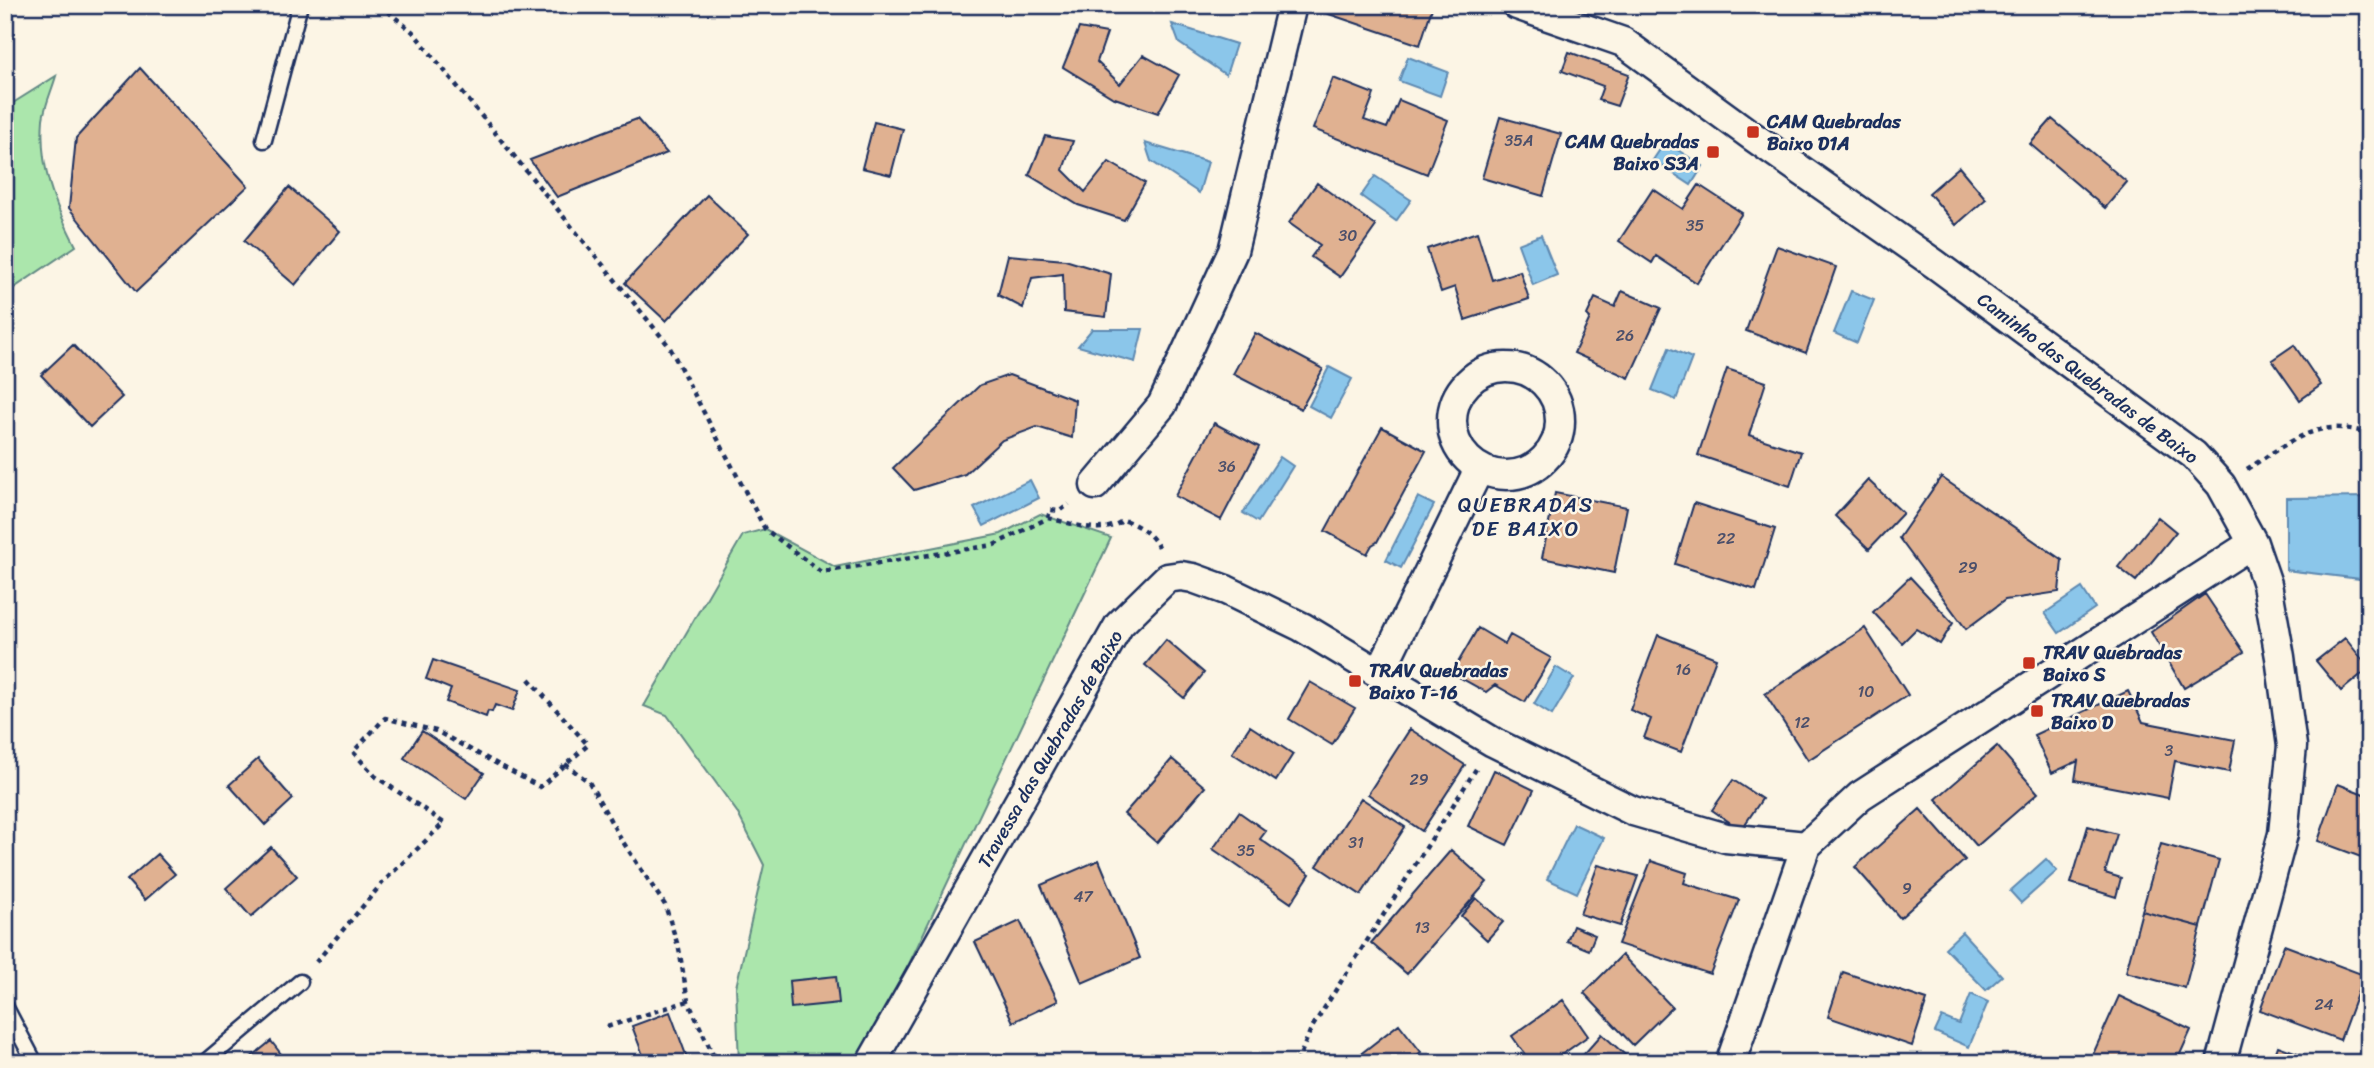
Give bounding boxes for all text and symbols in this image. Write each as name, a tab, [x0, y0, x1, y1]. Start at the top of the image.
place label: CAM Quebradas Baixo D1A	[1766, 105, 1902, 160]
marker: CAM Quebradas Baixo D1A	[1745, 124, 1761, 140]
place label: CAM Quebradas Baixo S3A	[1564, 125, 1700, 180]
house number: 35A	[1504, 126, 1534, 155]
marker: CAM Quebradas Baixo S3A	[1705, 144, 1721, 160]
house number: 35	[1686, 211, 1705, 240]
house number: 30	[1339, 221, 1357, 250]
street label: Caminho das Quebradas de Baixo	[1970, 283, 2206, 473]
house number: 26	[1616, 321, 1634, 350]
house number: 36	[1218, 452, 1236, 481]
district label: QUEBRADAS DE BAIXO	[1458, 486, 1594, 548]
house number: 22	[1717, 524, 1735, 553]
house number: 29	[1958, 553, 1978, 582]
street label: Travessa das Quebradas de Baixo	[968, 624, 1132, 874]
place label: TRAV Quebradas Baixo S	[2043, 636, 2183, 691]
place label: TRAV Quebradas Baixo T-16	[1369, 654, 1509, 709]
house number: 16	[1675, 655, 1691, 684]
marker: TRAV Quebradas Baixo S	[2021, 655, 2037, 671]
marker: TRAV Quebradas Baixo T-16	[1347, 673, 1363, 689]
house number: 10	[1858, 677, 1874, 706]
place label: TRAV Quebradas Baixo D	[2051, 684, 2191, 739]
marker: TRAV Quebradas Baixo D	[2029, 703, 2045, 719]
house number: 12	[1794, 708, 1810, 737]
house number: 3	[2165, 736, 2174, 765]
house number: 29	[1409, 765, 1429, 794]
house number: 31	[1348, 828, 1364, 857]
house number: 35	[1237, 836, 1256, 865]
house number: 9	[1902, 874, 1912, 903]
house number: 47	[1073, 882, 1093, 911]
house number: 13	[1414, 913, 1430, 942]
house number: 24	[2314, 990, 2334, 1019]

